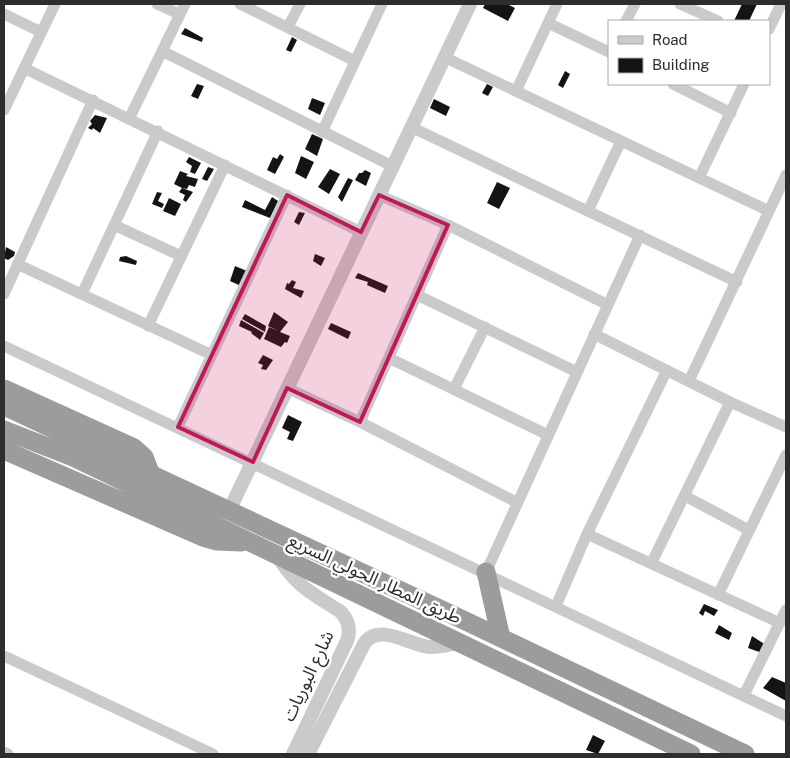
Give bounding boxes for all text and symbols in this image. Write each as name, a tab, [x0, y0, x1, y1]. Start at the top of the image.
legend	[608, 20, 770, 85]
text: Road	[652, 31, 688, 48]
text: Building	[652, 56, 710, 73]
street label: طريق المطار الحولي السريع	[284, 529, 465, 632]
street label: شارع البوريات	[277, 627, 341, 726]

